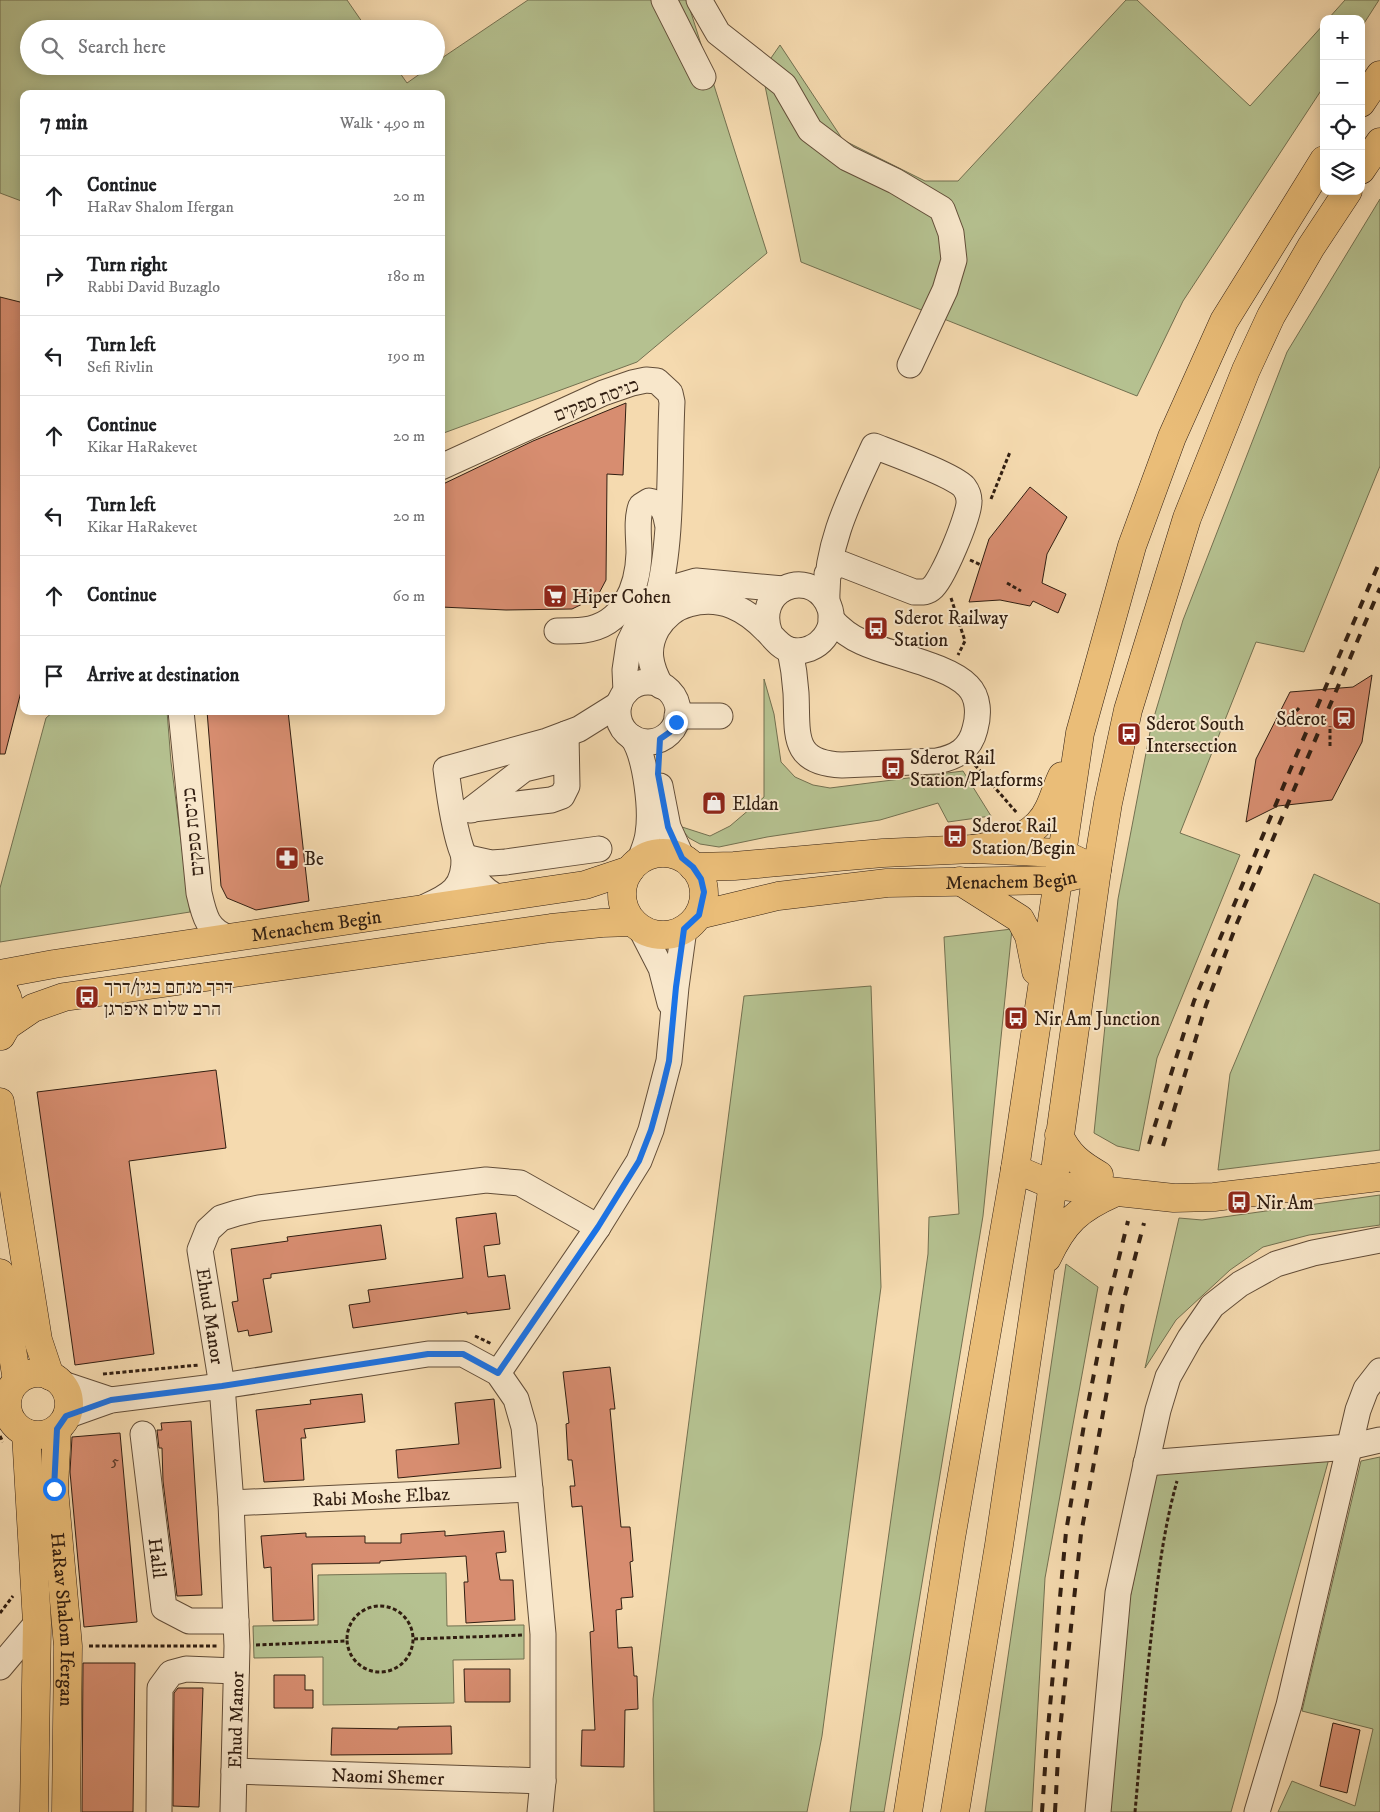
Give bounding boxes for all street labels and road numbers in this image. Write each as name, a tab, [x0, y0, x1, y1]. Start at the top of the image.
street label: כניסת ספקים	[551, 374, 642, 427]
street label: כניסת ספקים	[177, 786, 210, 877]
street label: Menachem Begin	[945, 866, 1079, 895]
street label: Menachem Begin	[250, 905, 383, 948]
street label: Ehud Manor	[191, 1266, 229, 1366]
street label: Rabi Moshe Elbaz	[312, 1483, 450, 1512]
street label: HaRav Shalom Ifergan	[45, 1532, 78, 1707]
street label: Halil	[143, 1537, 170, 1580]
street label: Ehud Manor	[224, 1671, 249, 1769]
street label: Naomi Shemer	[331, 1764, 445, 1791]

